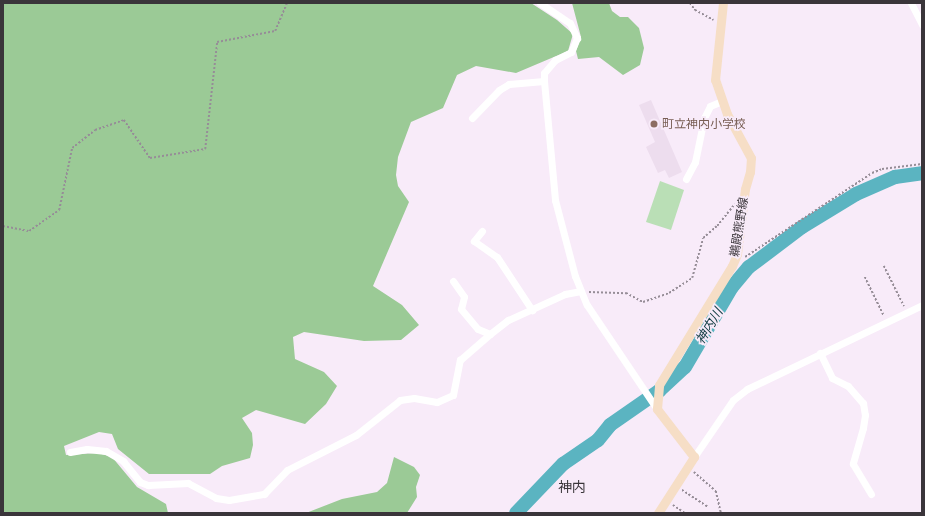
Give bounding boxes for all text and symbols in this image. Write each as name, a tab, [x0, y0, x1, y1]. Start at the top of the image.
place label: 町立神内小学校	[662, 117, 746, 131]
marker: 町立神内小学校	[649, 119, 659, 129]
street label: 鵜殿熊野線	[727, 196, 751, 258]
water label: 神内川	[692, 305, 726, 347]
district label: 神内	[558, 479, 586, 495]

